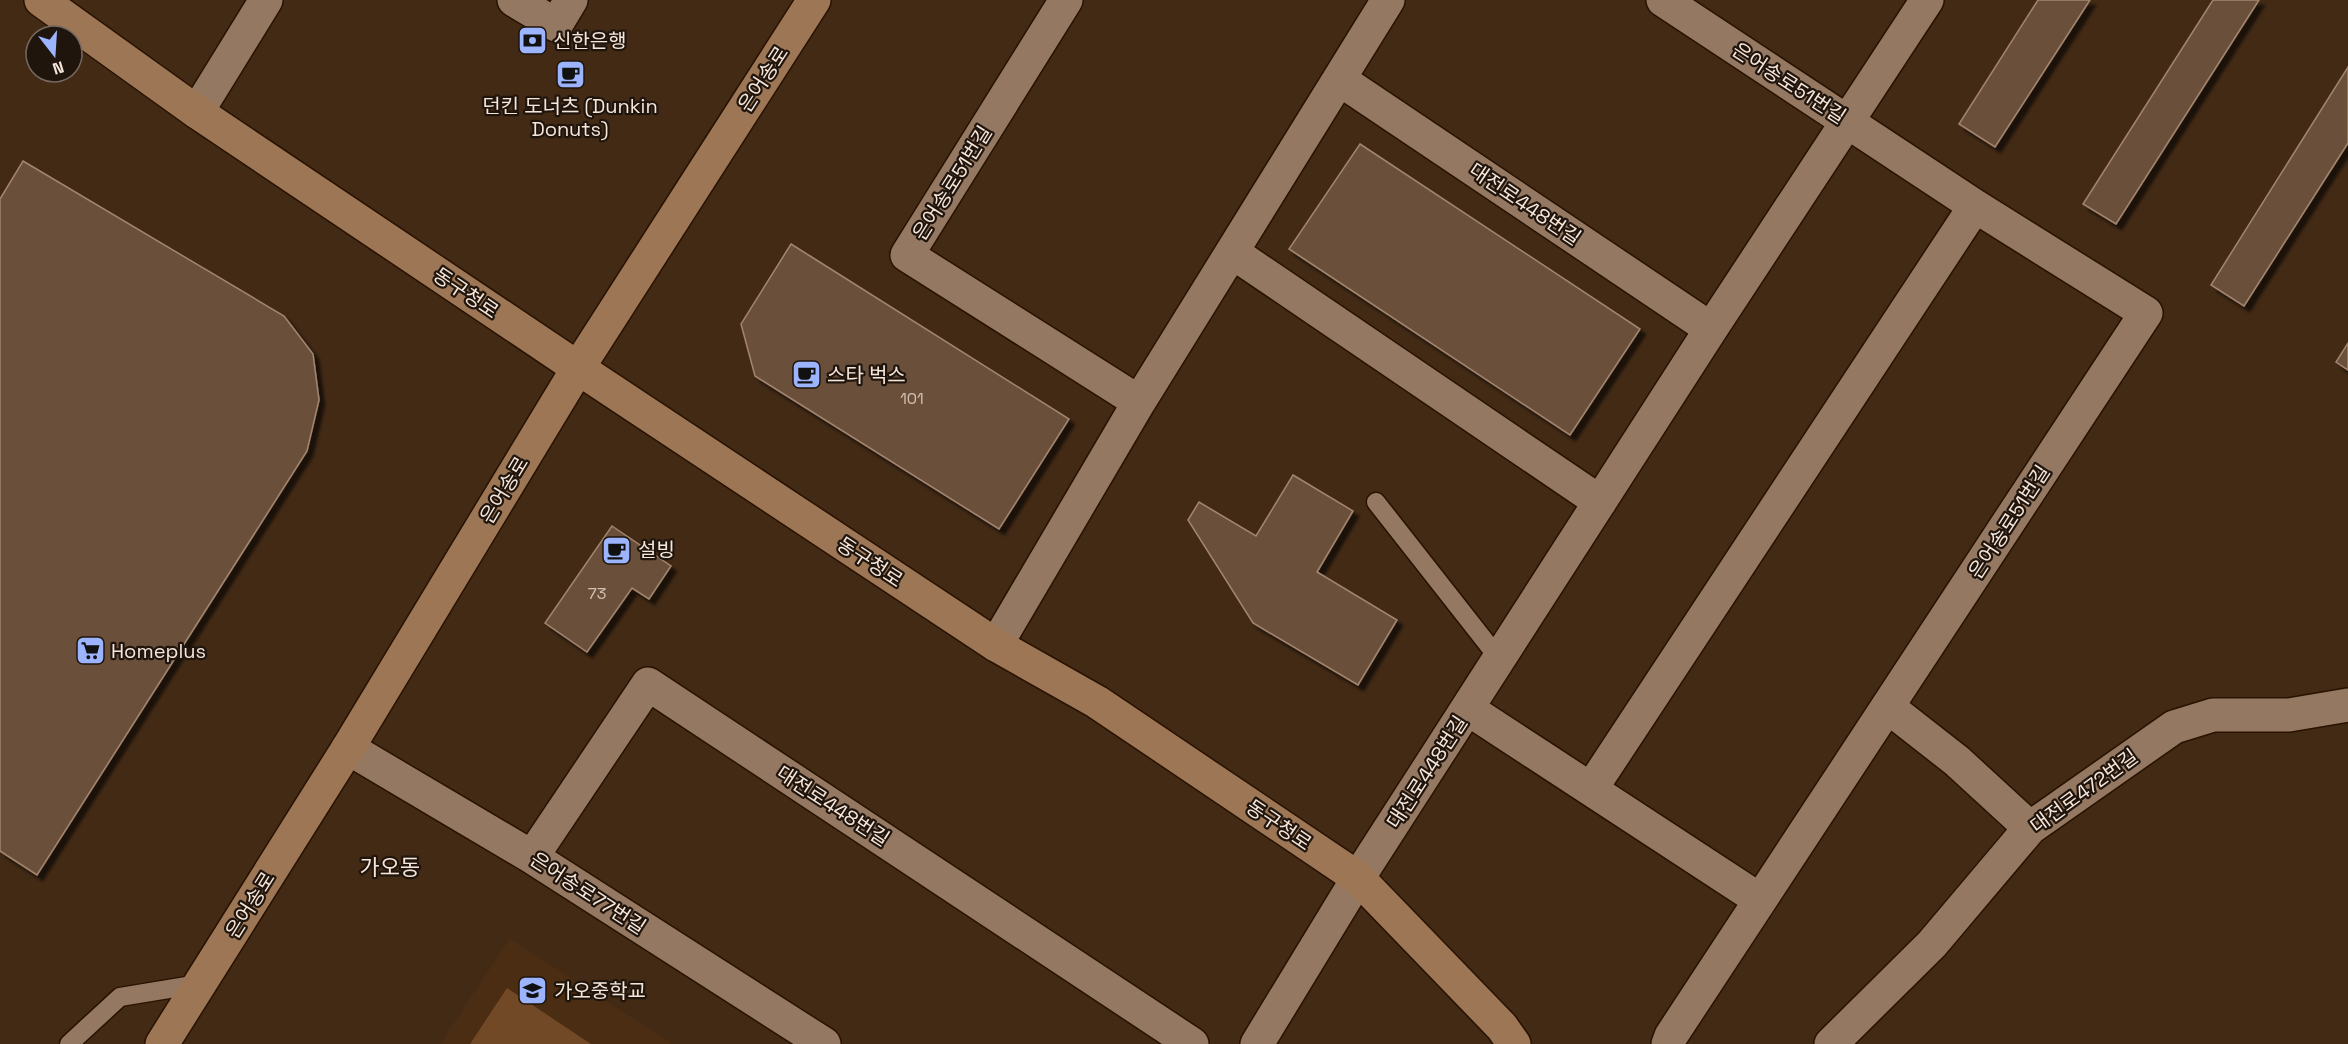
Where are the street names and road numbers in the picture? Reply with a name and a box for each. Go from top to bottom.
street label: 은어송로51번길 [1727,37,1851,129]
street label: 은어송로 [732,41,794,117]
street label: 은어송로51번길 [906,121,998,245]
street label: 대전로448번길 [1464,157,1586,251]
street label: 동구청로 [428,262,504,324]
street label: 은어송로 [474,452,534,528]
street label: 은어송로51번길 [1963,460,2055,584]
street label: 동구청로 [832,531,908,593]
street label: 대전로448번길 [1381,711,1473,833]
street label: 대전로472번길 [2025,743,2143,839]
street label: 대전로448번길 [772,760,894,852]
street label: 동구청로 [1241,794,1317,856]
street label: 은어송로77번길 [525,846,651,940]
street label: 은어송로 [219,867,281,943]

